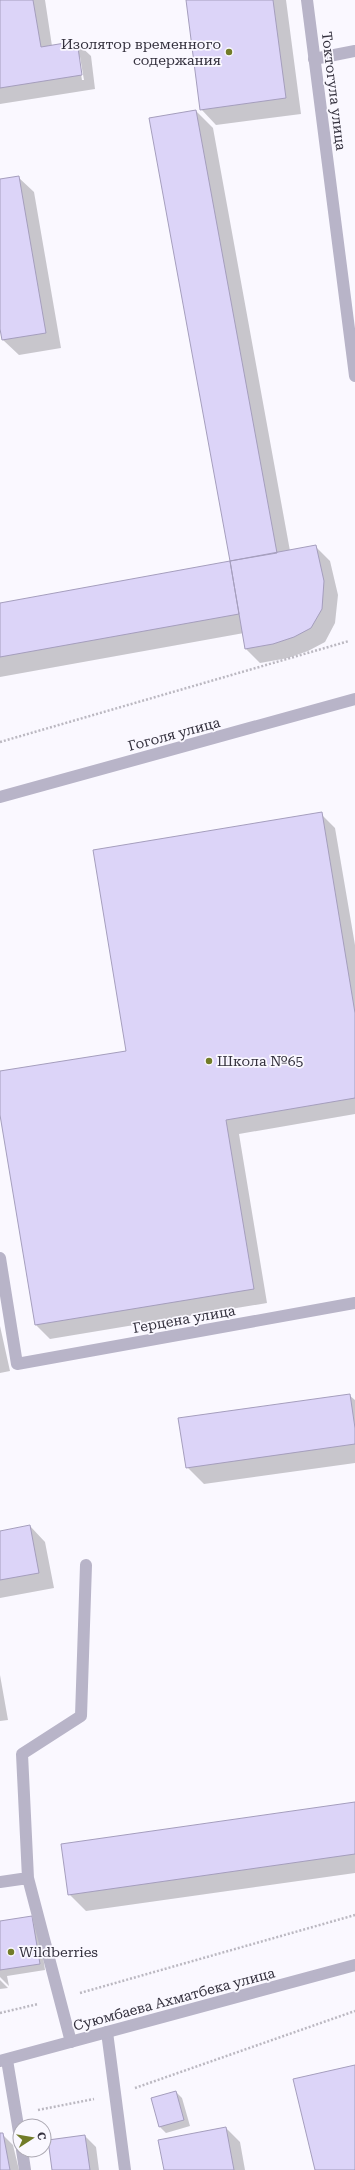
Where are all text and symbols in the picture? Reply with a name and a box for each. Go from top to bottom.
street label: Токтогула улица [319,31,349,152]
place label: Изолятор временного содержания [61,36,221,68]
marker: Изолятор временного содержания [224,47,234,57]
street label: Гоголя улица [126,714,222,754]
place label: Школа №65 [217,1053,304,1069]
marker: Школа №65 [204,1056,214,1066]
street label: Герцена улица [131,1302,237,1336]
place label: Wildberries [19,1944,98,1960]
marker: Wildberries [6,1947,16,1957]
street label: Суюмбаева Ахматбека улица [71,1964,277,2034]
north arrow [12,2118,52,2158]
text: С [34,2131,49,2141]

